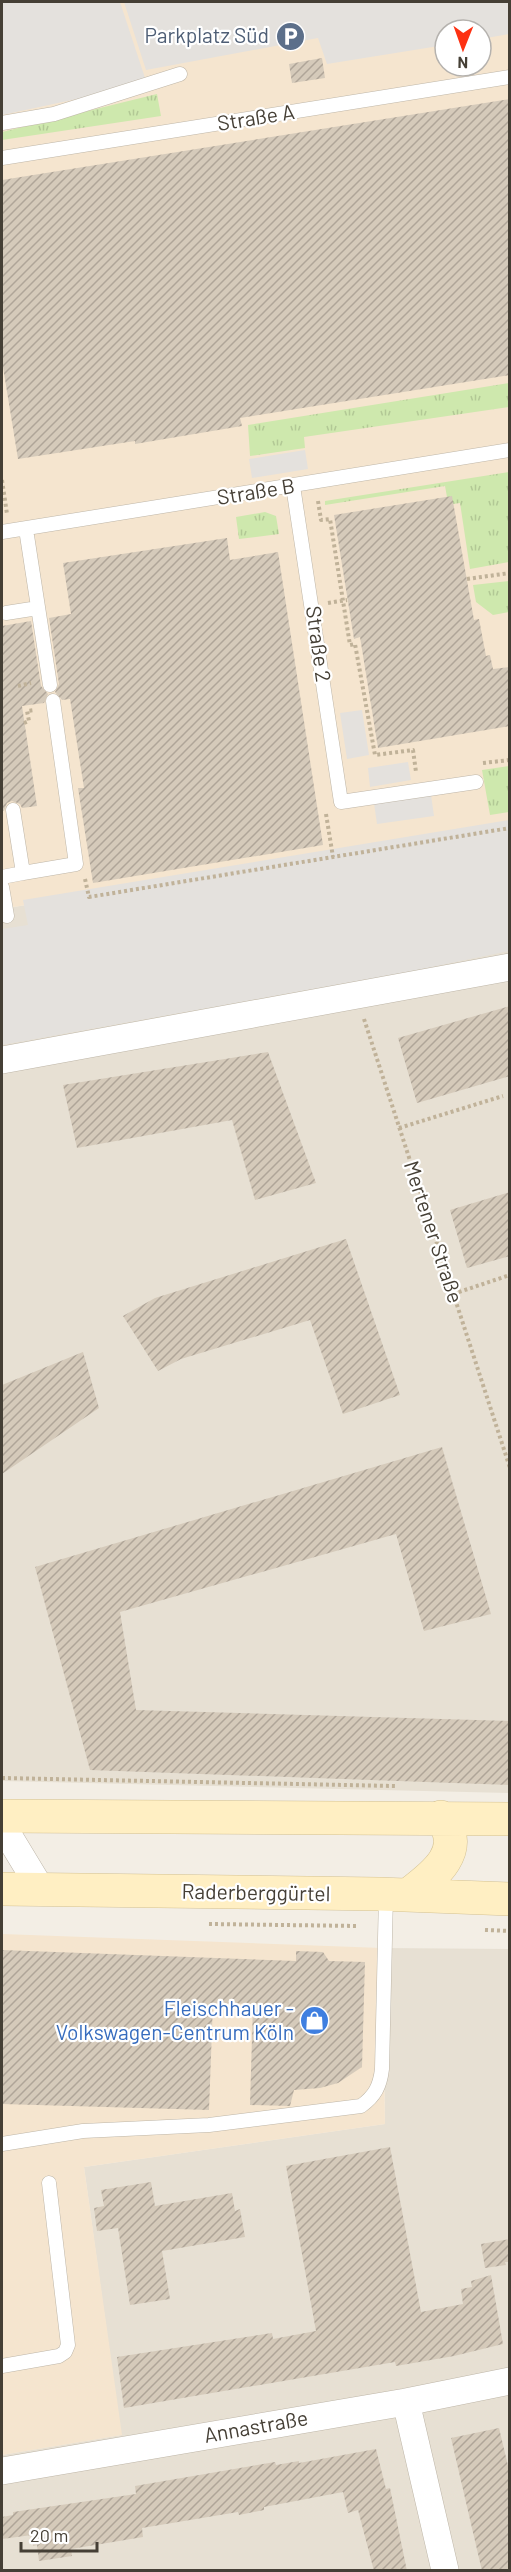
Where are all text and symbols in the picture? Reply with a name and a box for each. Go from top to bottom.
north arrow [433,18,493,78]
parking icon: Parkplatz Süd [274,20,306,52]
place label: Parkplatz Süd [144,22,269,47]
text: N [457,54,468,73]
street label: Straße A [215,98,297,135]
street label: Straße B [215,472,296,509]
street label: Straße 2 [302,604,337,683]
street label: Mertener Straße [400,1157,469,1306]
street label: Raderberggürtel [181,1878,331,1905]
place label: Fleischhauer - Volkswagen-Centrum Köln [56,1995,294,2044]
shop icon: Fleischhauer - Volkswagen-Centrum Köln [299,2005,331,2037]
street label: Annastraße [202,2404,310,2447]
scale bar [21,2515,98,2553]
text: 20 m [30,2524,68,2546]

